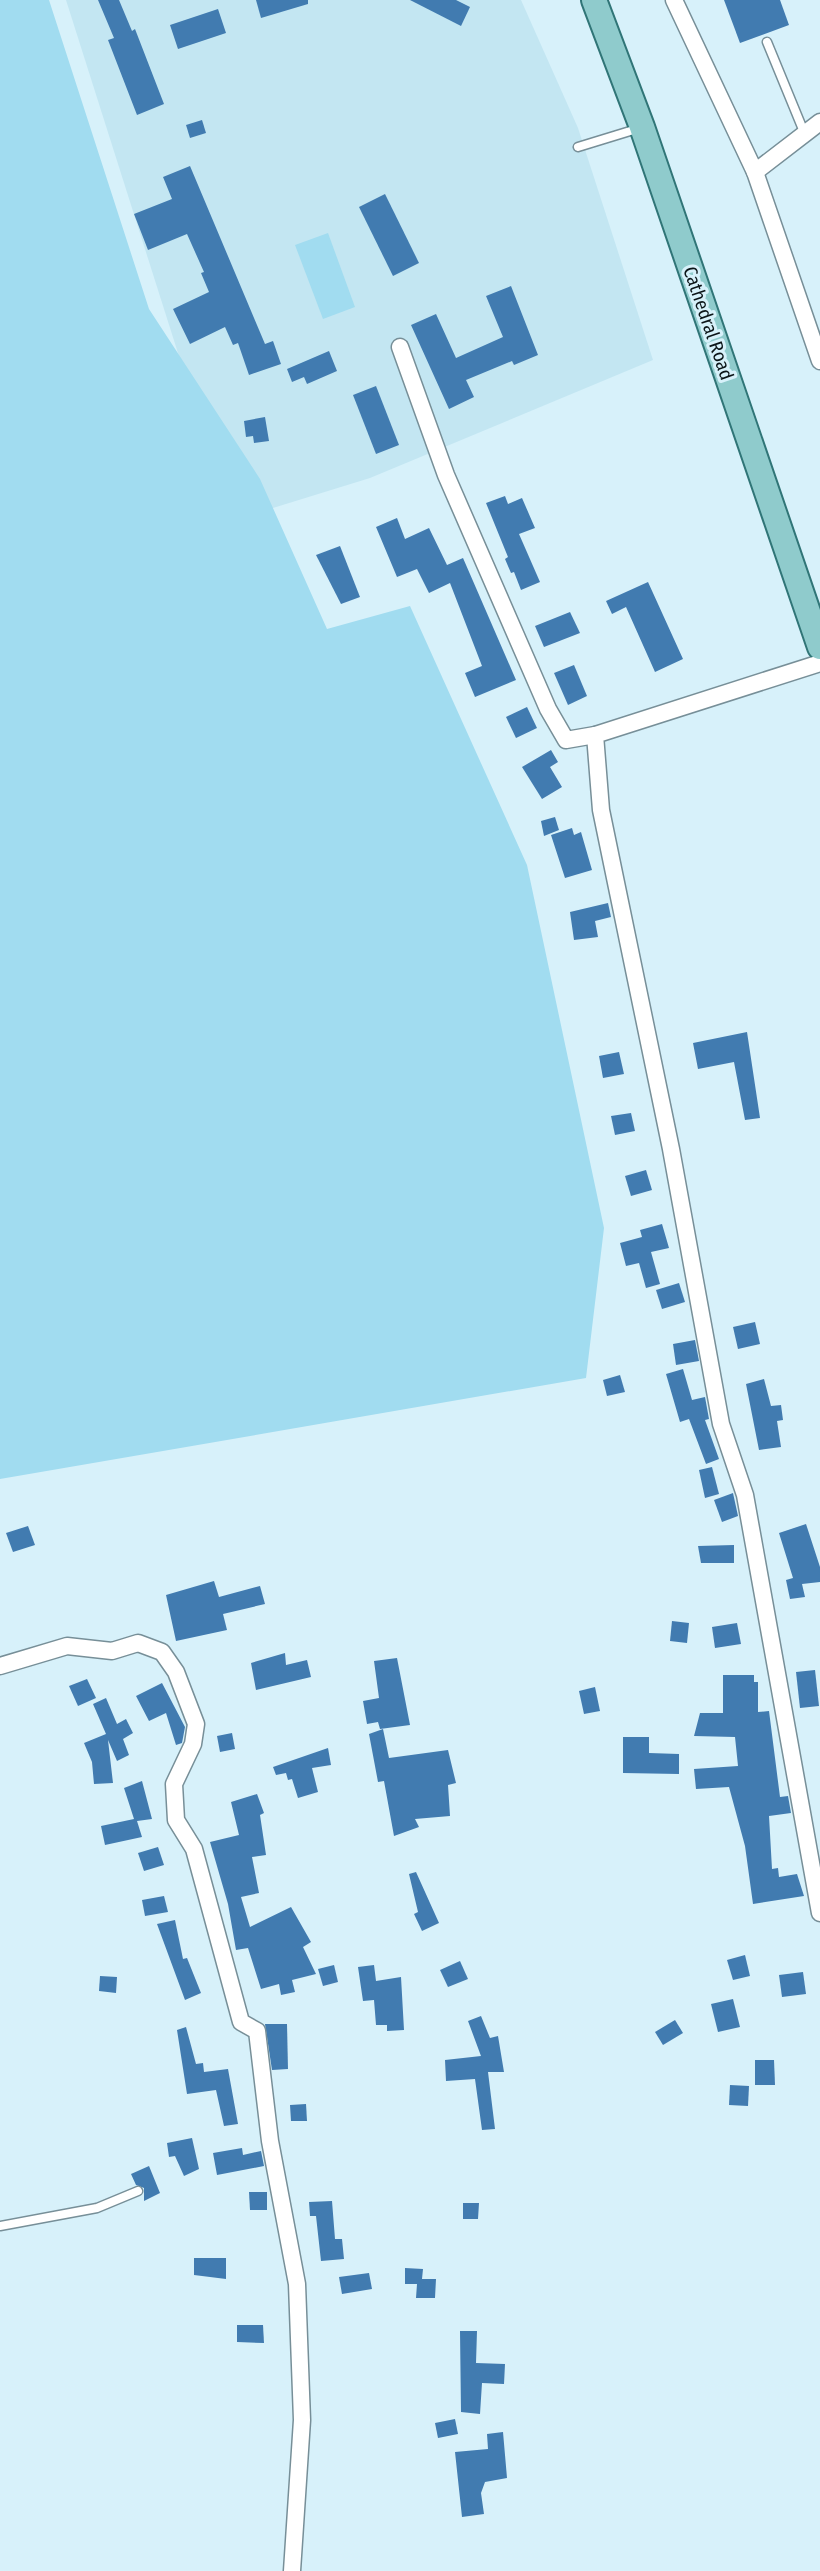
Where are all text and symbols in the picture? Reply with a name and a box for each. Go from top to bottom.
street label: Cathedral Road [678,263,739,383]

